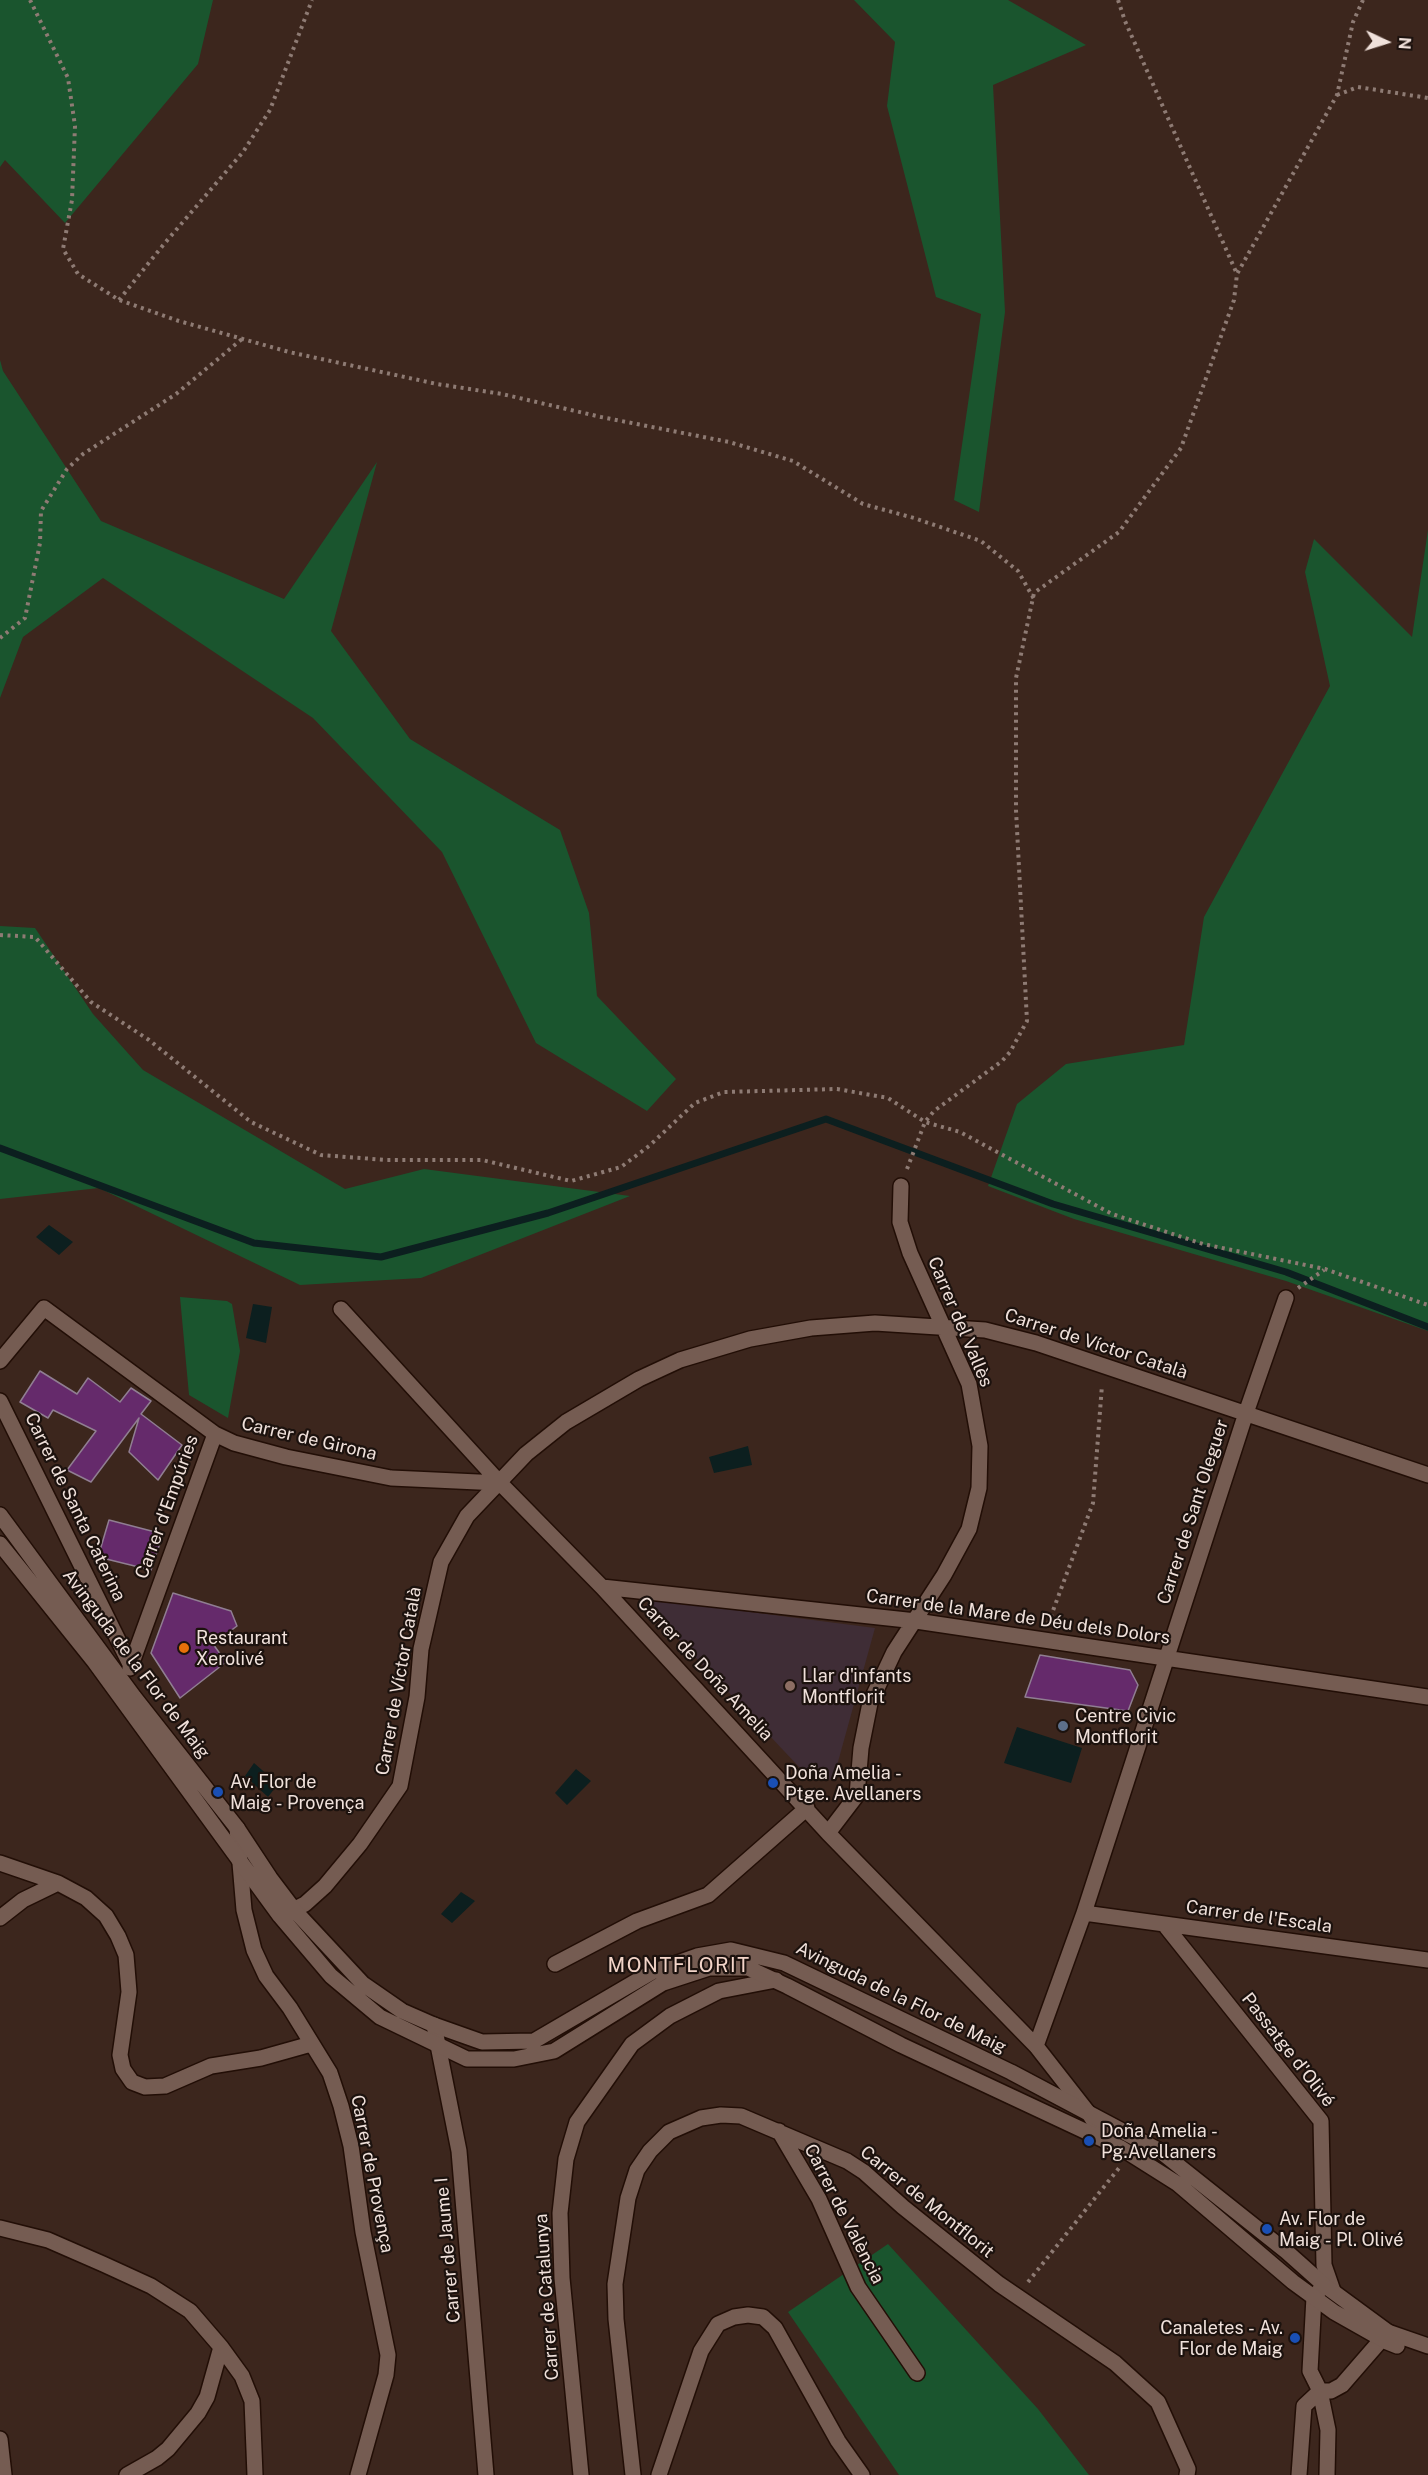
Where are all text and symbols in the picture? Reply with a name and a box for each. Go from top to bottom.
north arrow [1356,12,1416,72]
text: N [1395,36,1414,50]
street label: Carrer del Vallès [923,1254,997,1390]
street label: Carrer de Víctor Català [1002,1304,1190,1384]
street label: Carrer de Santa Caterina [20,1409,130,1605]
street label: Carrer de Girona [239,1413,379,1465]
street label: Carrer de Sant Oleguer [1153,1417,1233,1607]
street label: Carrer d'Empúries [131,1432,203,1582]
street label: Avinguda de la Flor de Maig [58,1565,214,1763]
street label: Carrer de Víctor Català [372,1585,426,1777]
street label: Carrer de la Mare de Déu dels Dolors [865,1585,1171,1649]
street label: Carrer de Doña Amelia [633,1593,777,1745]
place label: Restaurant Xerolivé [196,1627,288,1670]
marker: Restaurant Xerolivé [177,1641,191,1655]
place label: Llar d'infants Montflorit [802,1665,911,1708]
marker: Llar d'infants Montflorit [783,1679,797,1693]
place label: Centre Civic Montflorit [1075,1705,1176,1748]
marker: Centre Civic Montflorit [1056,1719,1070,1733]
place label: Doña Amelia - Ptge. Avellaners [785,1762,921,1804]
place label: Av. Flor de Maig - Provença [230,1771,364,1814]
marker: Doña Amelia - Ptge. Avellaners [766,1776,780,1790]
marker: Av. Flor de Maig - Provença [211,1785,225,1799]
street label: Carrer de l'Escala [1185,1896,1333,1938]
street label: Avinguda de la Flor de Maig [792,1938,1010,2058]
district label: MONTFLORIT [607,1954,751,1978]
street label: Passatge d'Olivé [1237,1989,1339,2111]
street label: Carrer de Provença [346,2093,398,2255]
place label: Doña Amelia - Pg.Avellaners [1101,2120,1218,2162]
marker: Doña Amelia - Pg.Avellaners [1082,2134,1096,2148]
street label: Carrer de València [799,2140,889,2288]
street label: Carrer de Montflorit [856,2141,998,2263]
street label: Carrer de Jaume I [431,2176,465,2324]
place label: Av. Flor de Maig - Pl. Olivé [1279,2208,1403,2250]
street label: Carrer de Catalunya [530,2213,564,2381]
marker: Av. Flor de Maig - Pl. Olivé [1260,2222,1274,2236]
place label: Canaletes - Av. Flor de Maig [1160,2317,1283,2360]
marker: Canaletes - Av. Flor de Maig [1288,2331,1302,2345]

